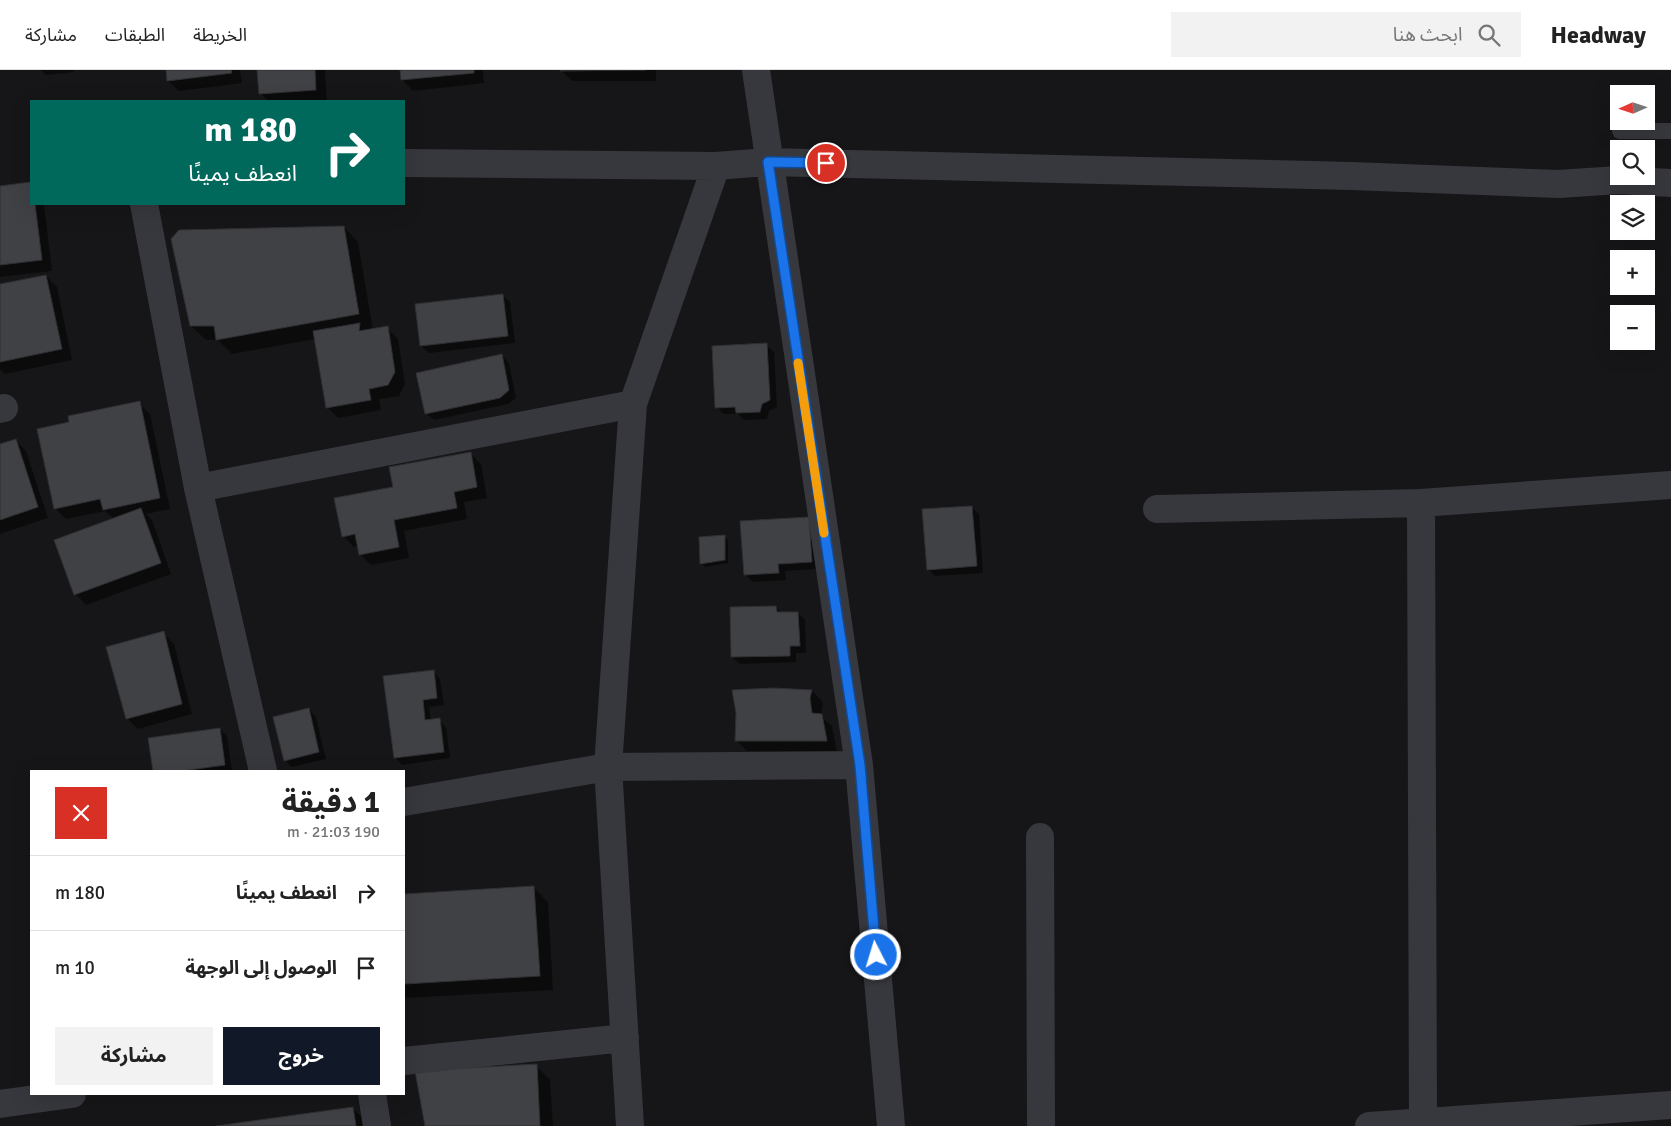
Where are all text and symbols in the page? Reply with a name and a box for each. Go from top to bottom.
search box [1171,12,1521,57]
text: Headway [1551,20,1646,50]
icon: search [1475,21,1503,49]
text: ابحث هنا [1393,23,1463,47]
text: مشاركة [25,24,77,46]
text: الطبقات [105,24,165,46]
text: الخريطة [193,24,247,46]
north arrow [1610,85,1655,130]
map controls [1610,85,1655,350]
text: 180 m [204,108,297,151]
icon: right [315,120,380,185]
button: search [1610,140,1655,185]
pin [805,142,847,184]
icon: arrive [812,149,840,177]
text: انعطف يمينًا [188,160,297,187]
button: layers [1610,195,1655,240]
button: + [1610,250,1655,295]
button: − [1610,305,1655,350]
text: 1 دقيقة [282,784,380,821]
button: close [55,787,107,839]
text: 190 m · 21:03 [287,822,380,842]
icon: right [352,879,380,907]
text: 180 m [55,881,105,905]
text: انعطف يمينًا [236,881,337,905]
position arrow [849,928,901,980]
icon: arrive [352,954,380,982]
text: 10 m [55,956,95,980]
text: الوصول إلى الوجهة [185,956,337,980]
button: مشاركة [55,1027,213,1085]
button: خروج [223,1027,380,1085]

